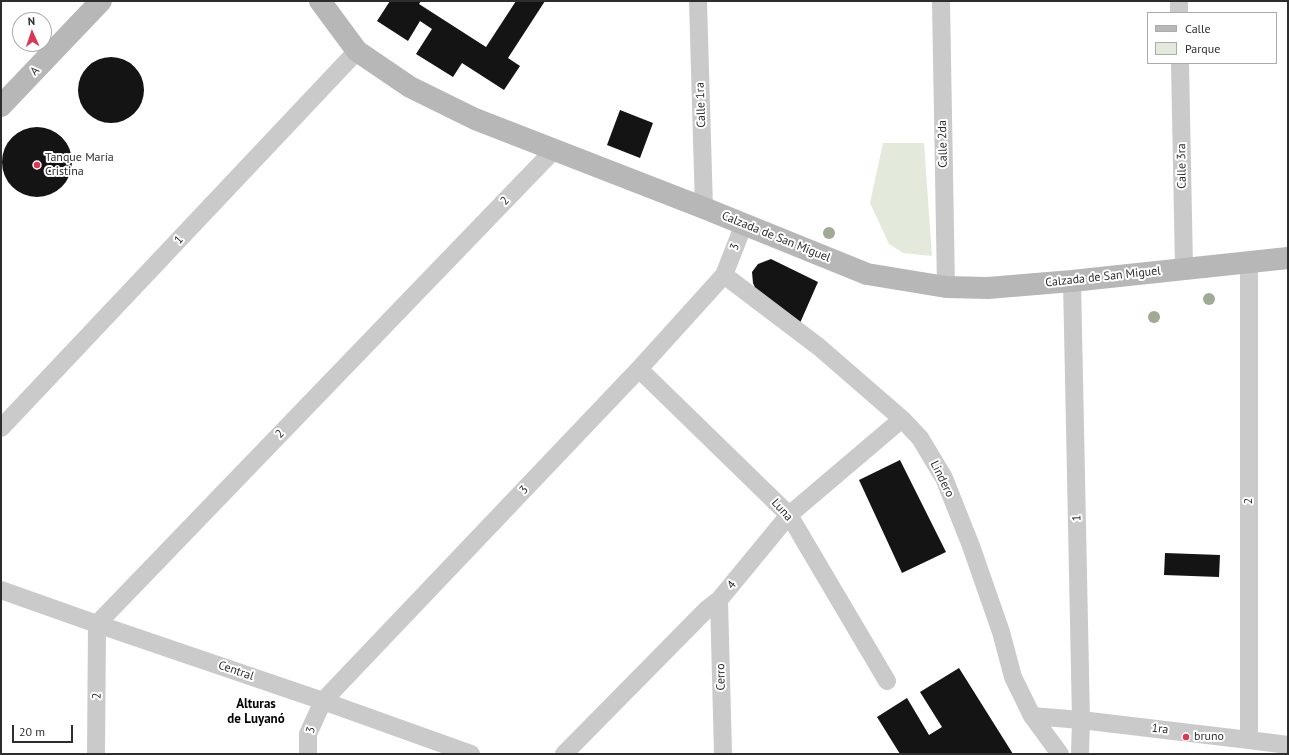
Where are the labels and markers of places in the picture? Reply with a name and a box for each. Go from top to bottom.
place label: Tanque María Cristina [45,151,114,179]
marker: Tanque María Cristina [32,160,42,170]
place label: bruno [1194,730,1224,744]
marker: bruno [1181,732,1191,742]

